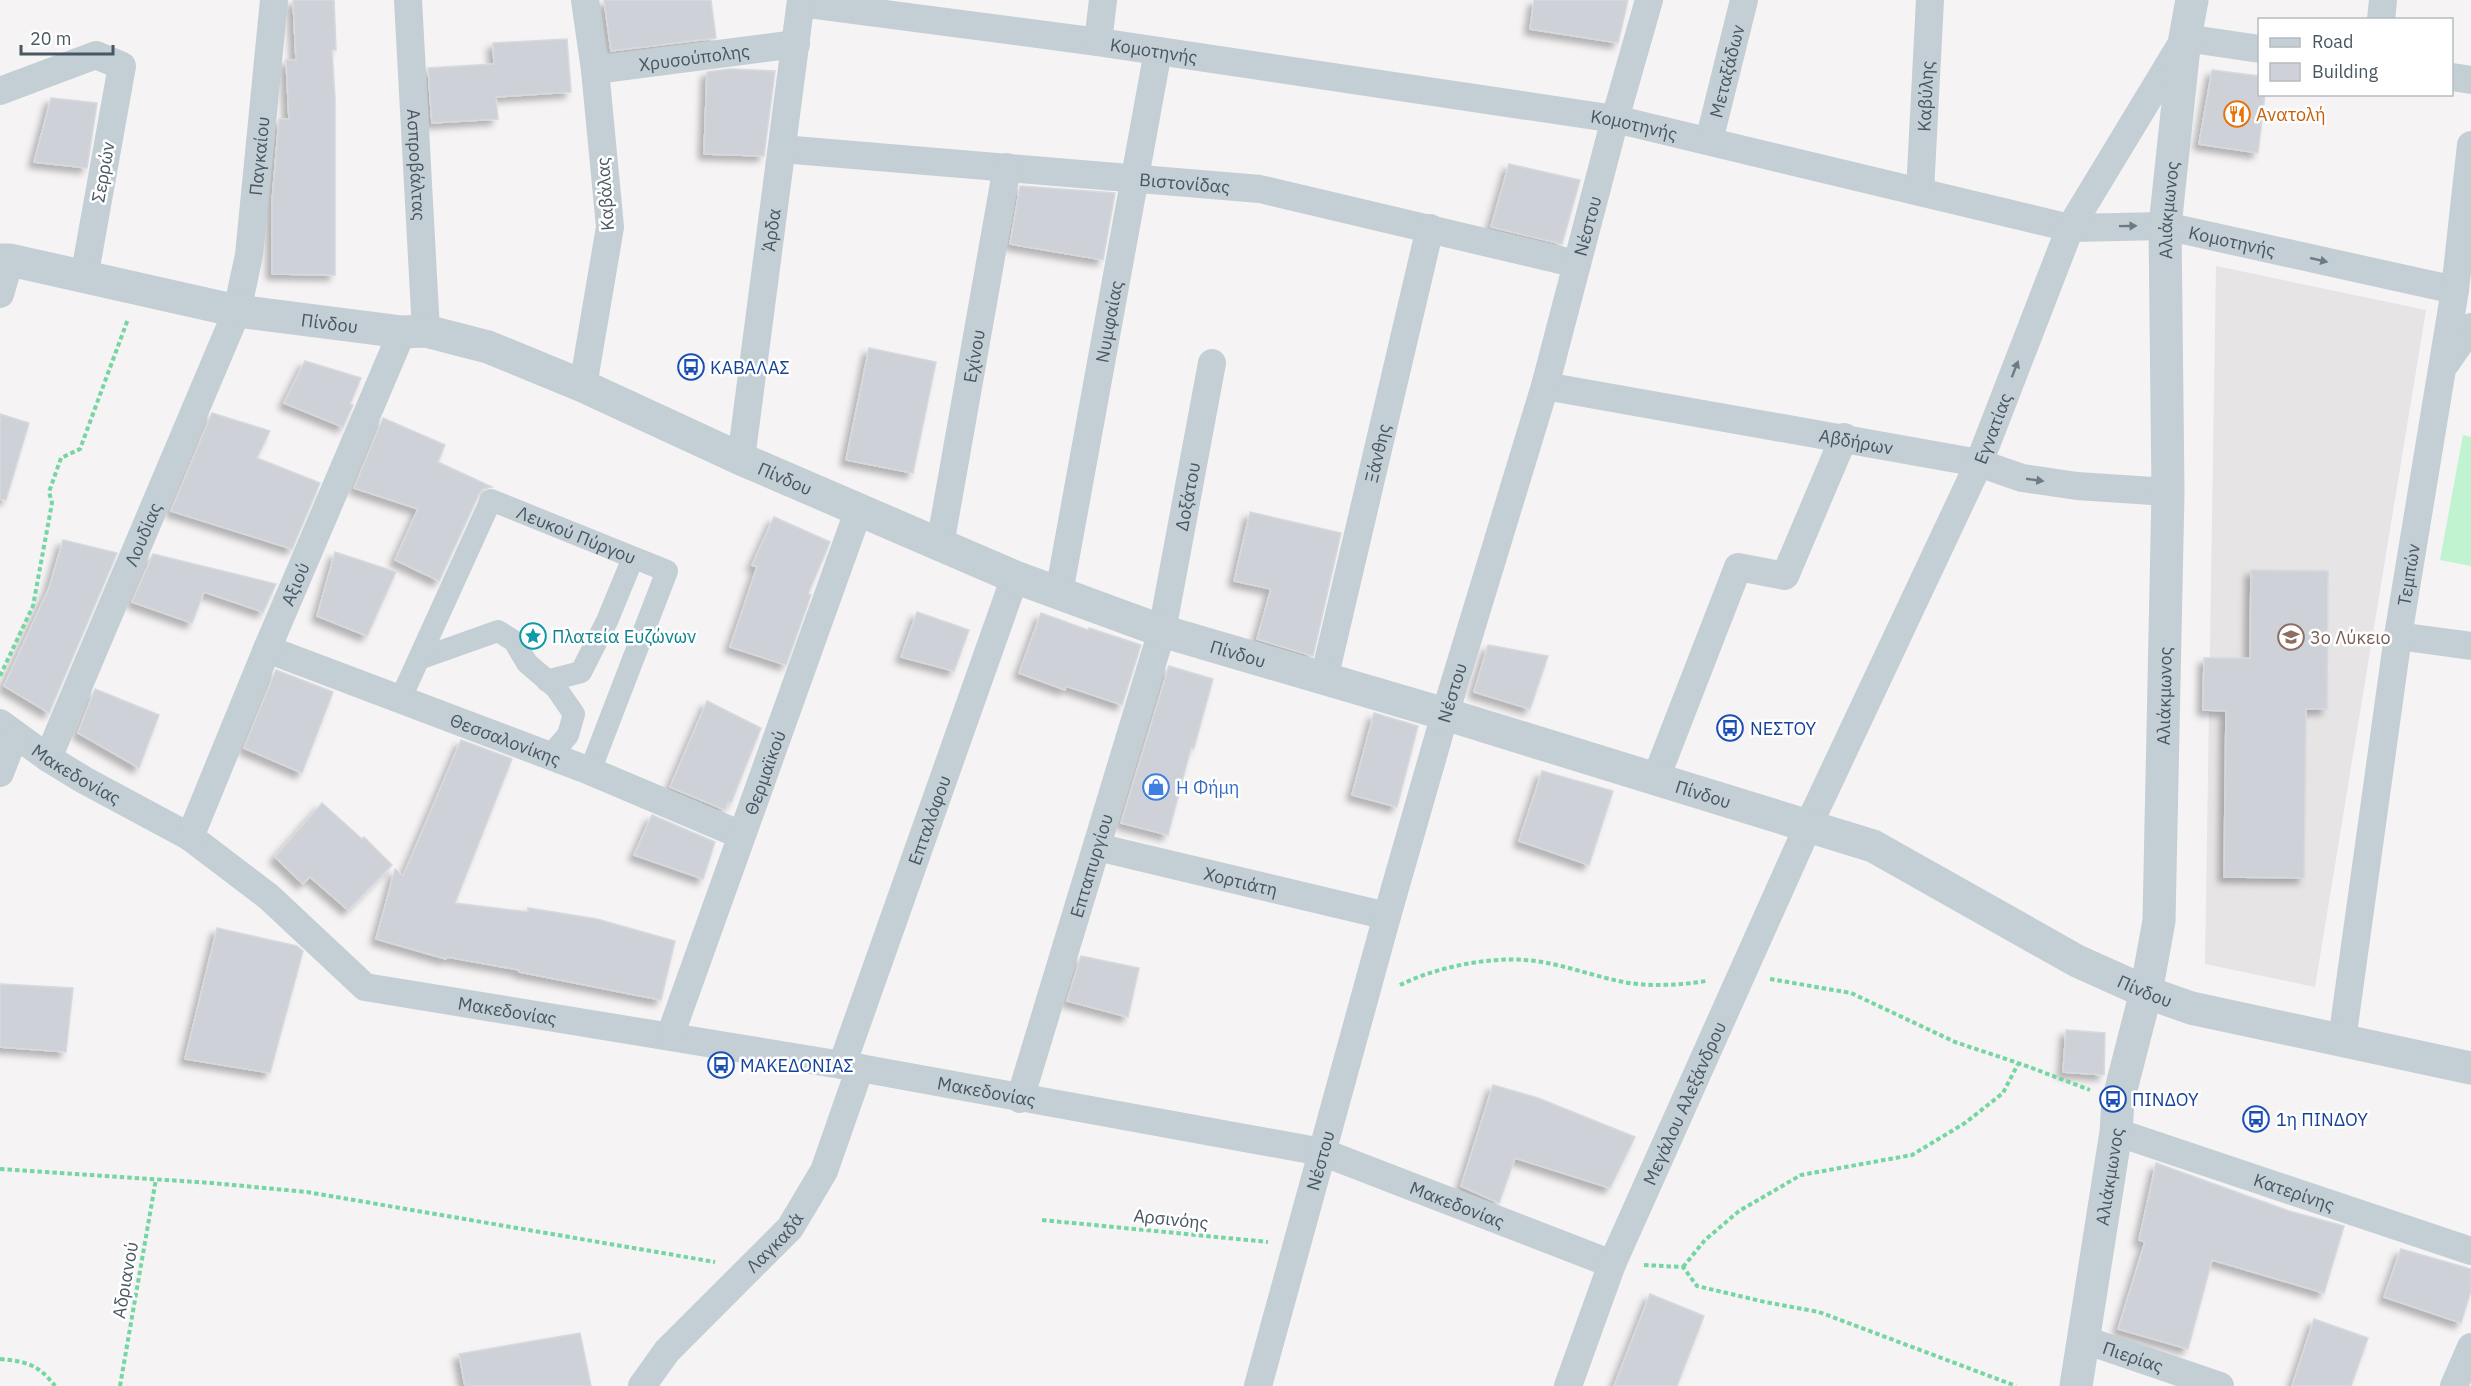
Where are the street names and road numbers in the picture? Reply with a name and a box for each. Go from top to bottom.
street label: Μεταξάδων [1704,22,1749,120]
street label: Κομοτηνής [1108,32,1199,68]
street label: Χρυσούπολης [637,39,751,76]
street label: Καβύλης [1912,60,1938,132]
street label: Κομοτηνής [1589,104,1680,145]
street label: Ασπροβάλτας [402,108,432,222]
street label: Παγκαίου [243,115,274,197]
street label: Σερρών [86,140,120,204]
street label: Καβάλας [591,156,619,232]
street label: Αλιάκμωνος [2153,160,2183,259]
street label: Βιστονίδας [1138,167,1231,198]
street label: Νέστου [1568,193,1606,258]
street label: Άρδα [757,207,785,253]
street label: Κομοτηνής [2187,220,2278,262]
street label: Νυμφαίας [1090,278,1127,364]
street label: Πίνδου [300,308,359,338]
street label: Εχίνου [957,327,990,384]
street label: Εγνατίας [1968,389,2017,467]
street label: Ξάνθης [1359,421,1395,485]
street label: Αβδήρων [1817,423,1895,459]
street label: Πίνδου [754,456,816,500]
street label: Δοξάτου [1169,460,1205,533]
street label: Λουδίας [119,499,166,570]
street label: Λευκού Πύργου [514,500,640,569]
street label: Τεμπών [2392,542,2425,607]
street label: Αξιού [275,559,314,609]
street label: Πίνδου [1207,634,1269,672]
street label: Αλιάκμωνος [2151,646,2176,746]
street label: Νέστου [1432,660,1472,725]
street label: Θεσσαλονίκης [447,708,564,771]
street label: Θερμαϊκού [739,727,790,818]
street label: Μακεδονίας [27,739,125,809]
street label: Επταλόφου [902,772,955,868]
street label: Πίνδου [1673,774,1734,813]
street label: Επταπυργίου [1064,811,1117,920]
street label: Χορτιάτη [1202,861,1280,901]
street label: Πίνδου [2114,969,2175,1012]
street label: Μακεδονίας [456,991,559,1030]
street label: Μεγάλου Αλεξάνδρου [1637,1018,1731,1189]
street label: Μακεδονίας [936,1071,1038,1111]
street label: Αλιάκμωνος [2090,1126,2128,1227]
street label: Νέστου [1301,1128,1339,1193]
street label: Κατερίνης [2251,1168,2338,1216]
street label: Μακεδονίας [1407,1176,1508,1233]
street label: Αρσινόης [1132,1204,1210,1234]
street label: Λαγκαδά [741,1208,808,1277]
street label: Αδριανού [107,1240,143,1320]
street label: Πιερίας [2100,1335,2167,1377]

